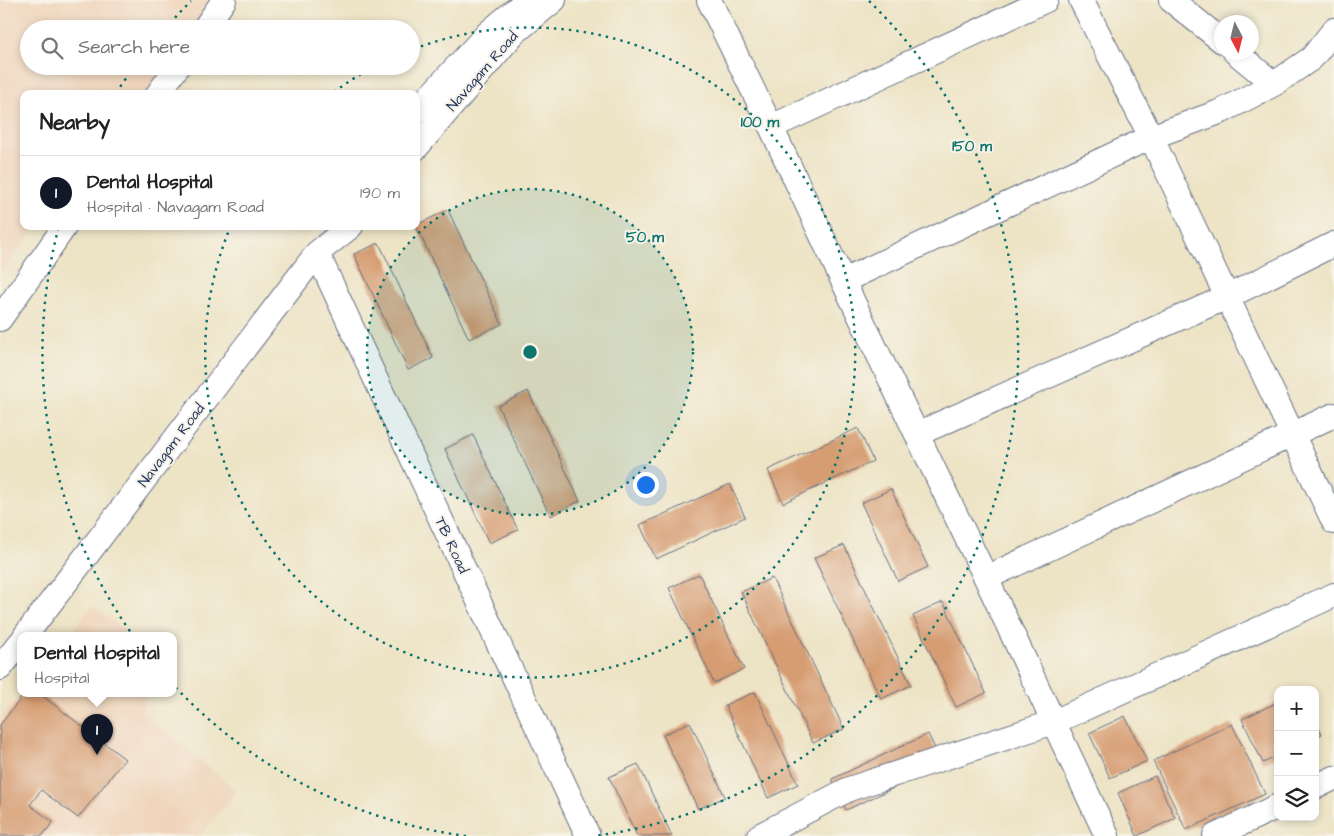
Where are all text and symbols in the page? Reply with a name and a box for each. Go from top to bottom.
north arrow [1214,15,1259,60]
search box [20,20,420,75]
street label: Navagam Road [442,26,524,117]
icon: search [38,34,66,62]
text: Search here [78,34,190,61]
text: Nearby [40,108,110,137]
text: 100 m [741,112,780,133]
text: 150 m [952,136,992,157]
text: Dental Hospital [87,169,213,196]
text: 1 [55,182,57,204]
text: 190 m [360,182,400,204]
text: Hospital · Navagam Road [87,196,264,218]
text: 50 m [626,227,664,248]
centre of rings [521,343,539,361]
street label: Navagam Road [133,399,211,492]
your location [633,472,659,498]
street label: TB Road [429,513,474,577]
popup [17,632,177,697]
text: Dental Hospital [34,640,160,667]
text: Hospital [34,667,89,689]
map controls [1274,686,1319,821]
button: + [1274,686,1319,731]
pin: 1 [81,714,113,755]
button: − [1274,731,1319,776]
button: layers [1274,776,1319,821]

